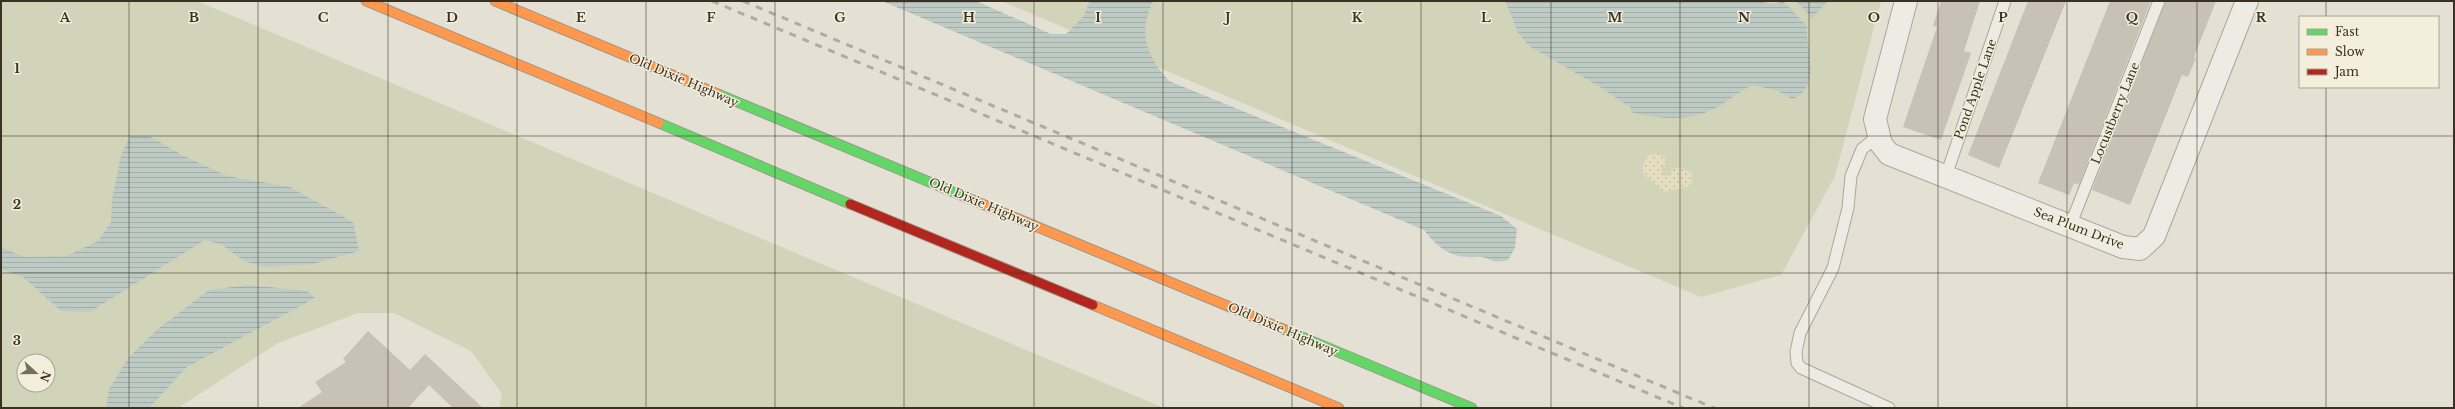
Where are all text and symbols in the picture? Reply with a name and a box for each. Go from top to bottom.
text: A [59,9,71,26]
text: B [189,9,199,26]
text: C [318,9,329,26]
text: D [446,9,458,26]
text: E [576,9,586,26]
text: F [707,9,716,26]
text: G [834,9,846,26]
text: H [963,9,975,26]
text: I [1095,9,1101,26]
text: J [1222,9,1231,26]
text: K [1352,9,1363,26]
text: L [1481,9,1491,26]
text: M [1608,9,1623,26]
text: N [1738,9,1750,26]
text: O [1868,9,1880,26]
text: P [1998,9,2008,26]
text: Q [2126,9,2139,26]
text: R [2256,9,2268,26]
legend [2299,16,2439,88]
text: Fast [2335,24,2360,39]
street label: Pond Apple Lane [1951,37,1999,141]
text: Slow [2335,44,2365,59]
street label: Old Dixie Highway [627,50,741,110]
text: 1 [14,60,20,77]
street label: Locustberry Lane [2088,60,2142,166]
text: Jam [2333,64,2359,79]
street label: Old Dixie Highway [927,174,1041,234]
text: 2 [13,196,21,213]
street label: Sea Plum Drive [2032,204,2126,252]
street label: Old Dixie Highway [1226,299,1340,359]
text: 3 [13,332,21,349]
north arrow [16,353,56,393]
text: N [37,369,54,385]

